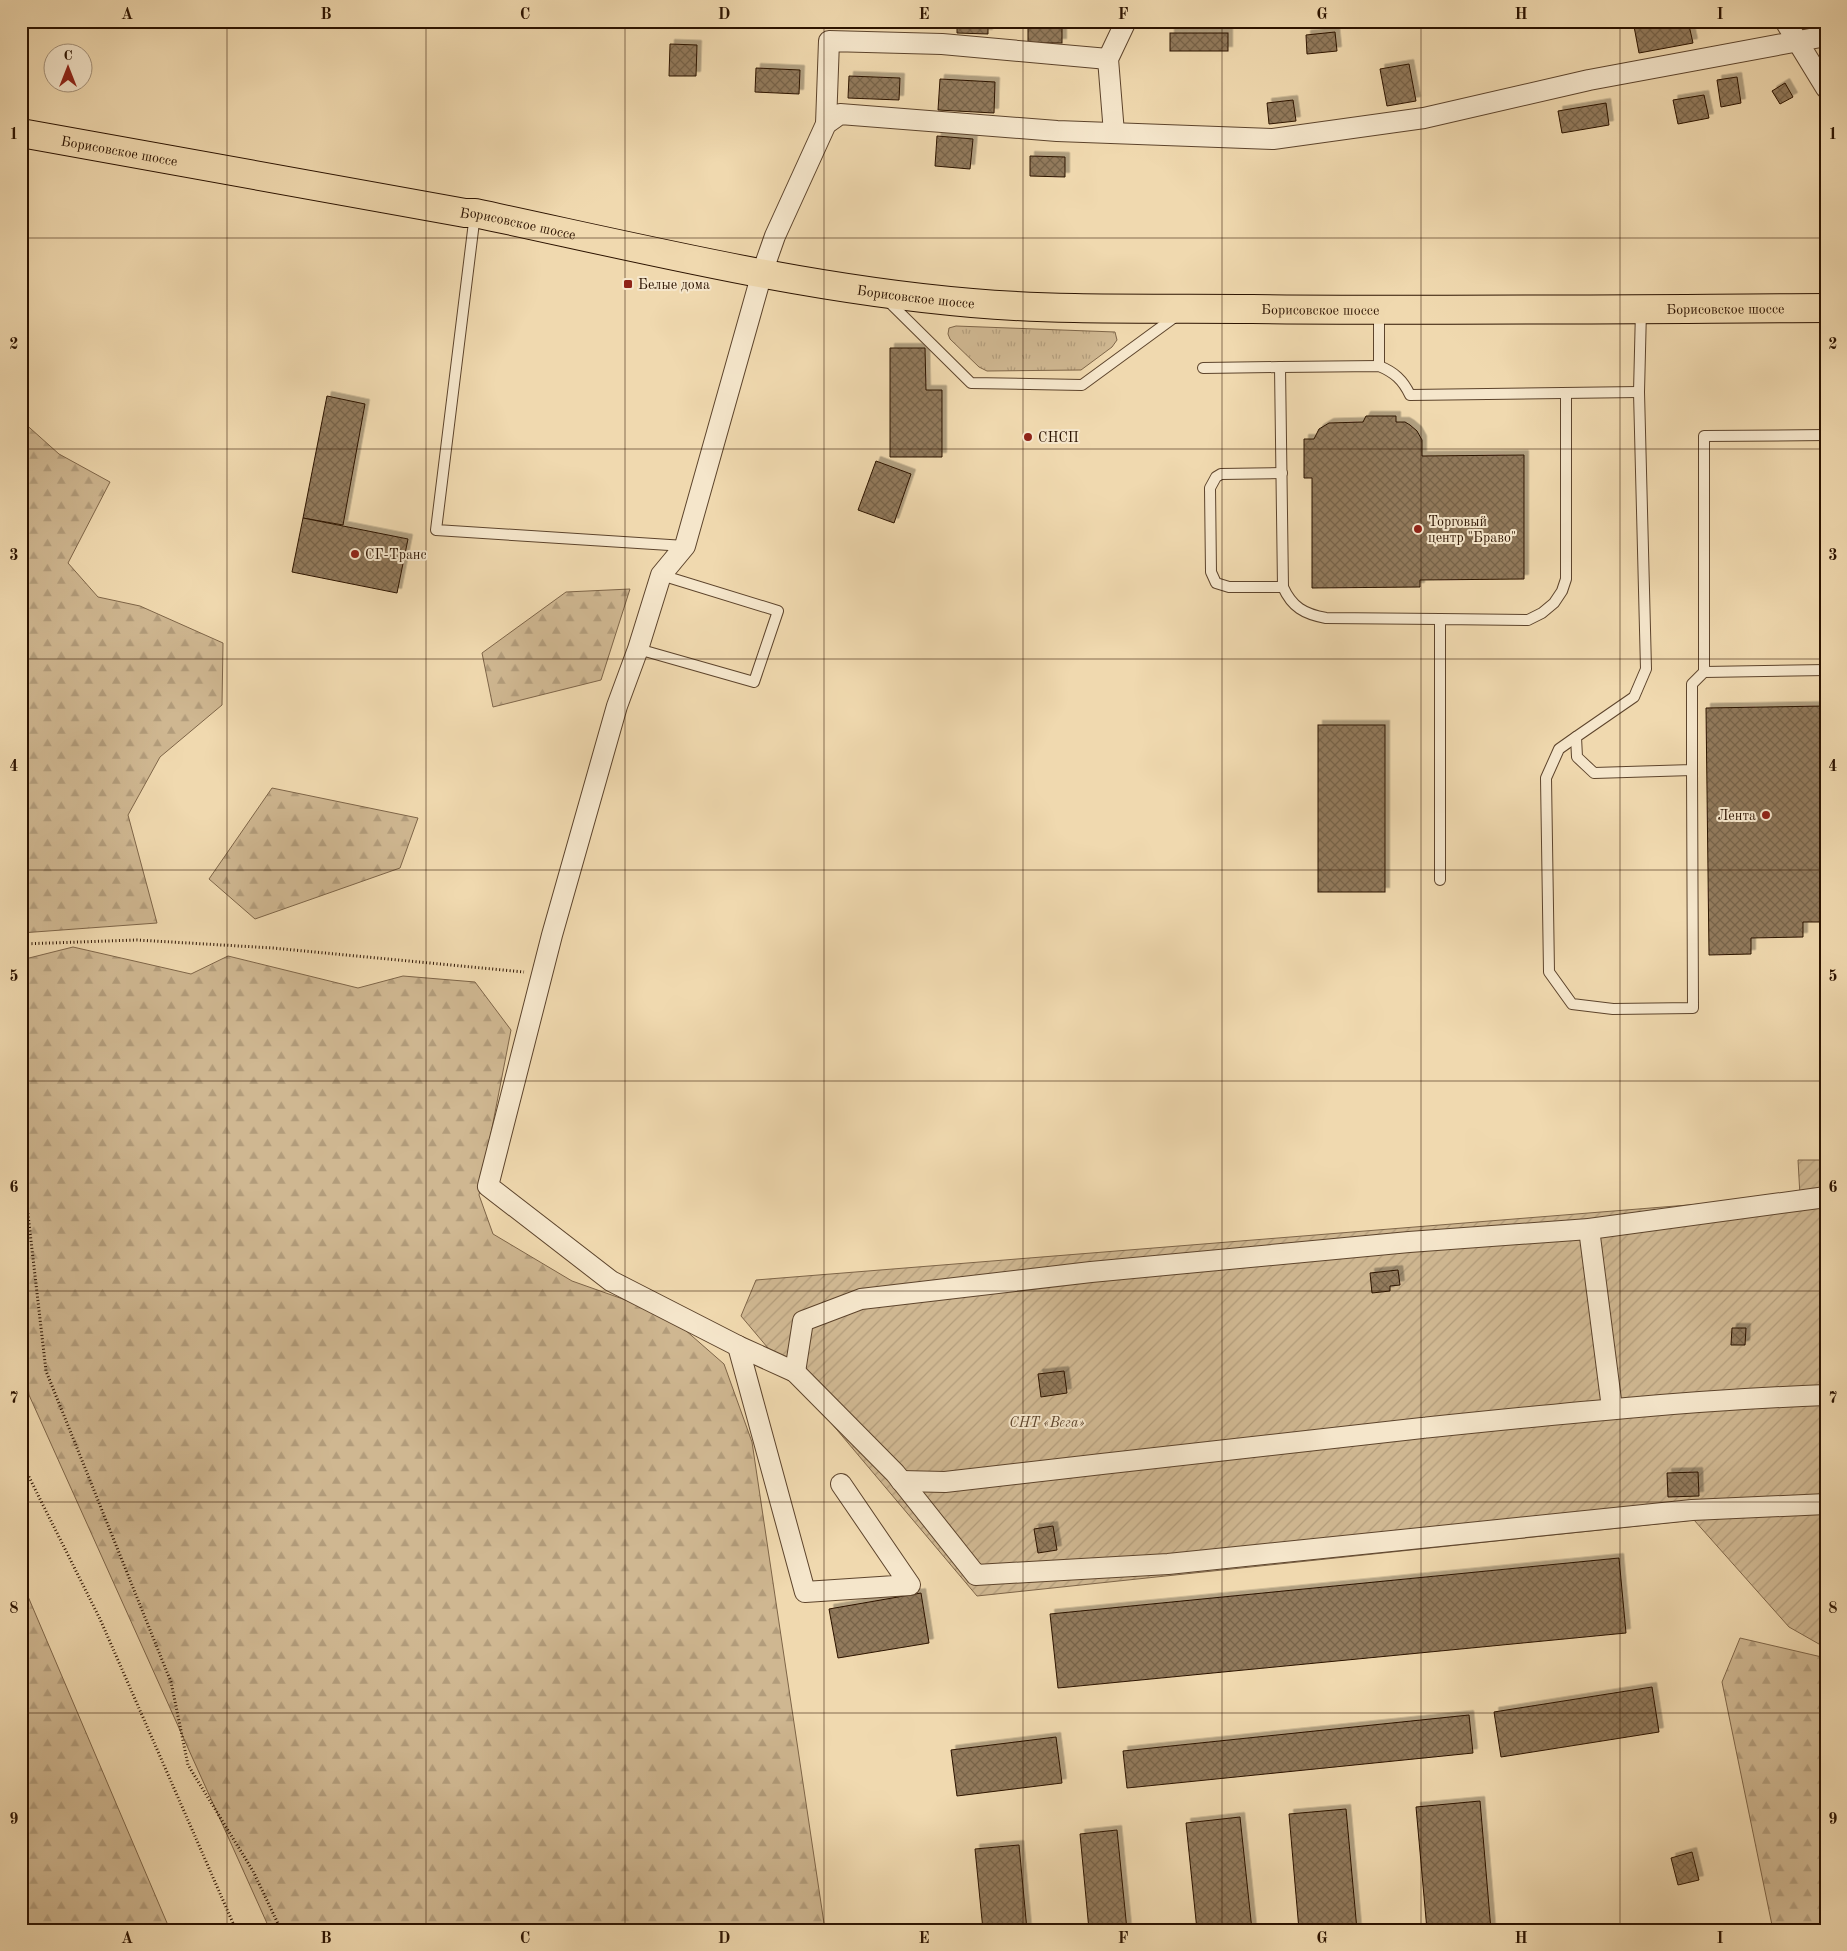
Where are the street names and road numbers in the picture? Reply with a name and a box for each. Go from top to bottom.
street label: Борисовское шоссе [60,134,179,169]
street label: Борисовское шоссе [458,206,577,243]
street label: Борисовское шоссе [856,284,975,311]
street label: Борисовское шоссе [1666,302,1784,317]
street label: Борисовское шоссе [1261,303,1379,318]

